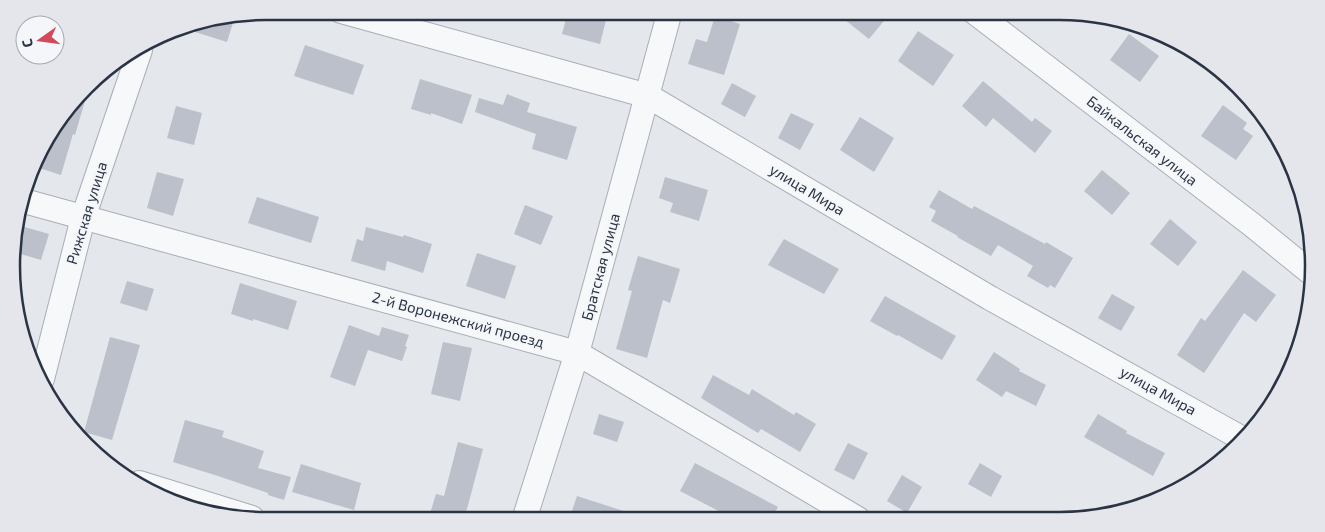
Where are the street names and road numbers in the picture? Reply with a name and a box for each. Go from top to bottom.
street label: Байкальская улица [1083,91,1202,190]
street label: Рижская улица [62,159,111,267]
street label: улица Мира [766,160,848,219]
street label: Братская улица [577,211,624,323]
street label: 2-й Воронежский проезд [370,287,547,351]
street label: улица Мира [1117,362,1200,419]

